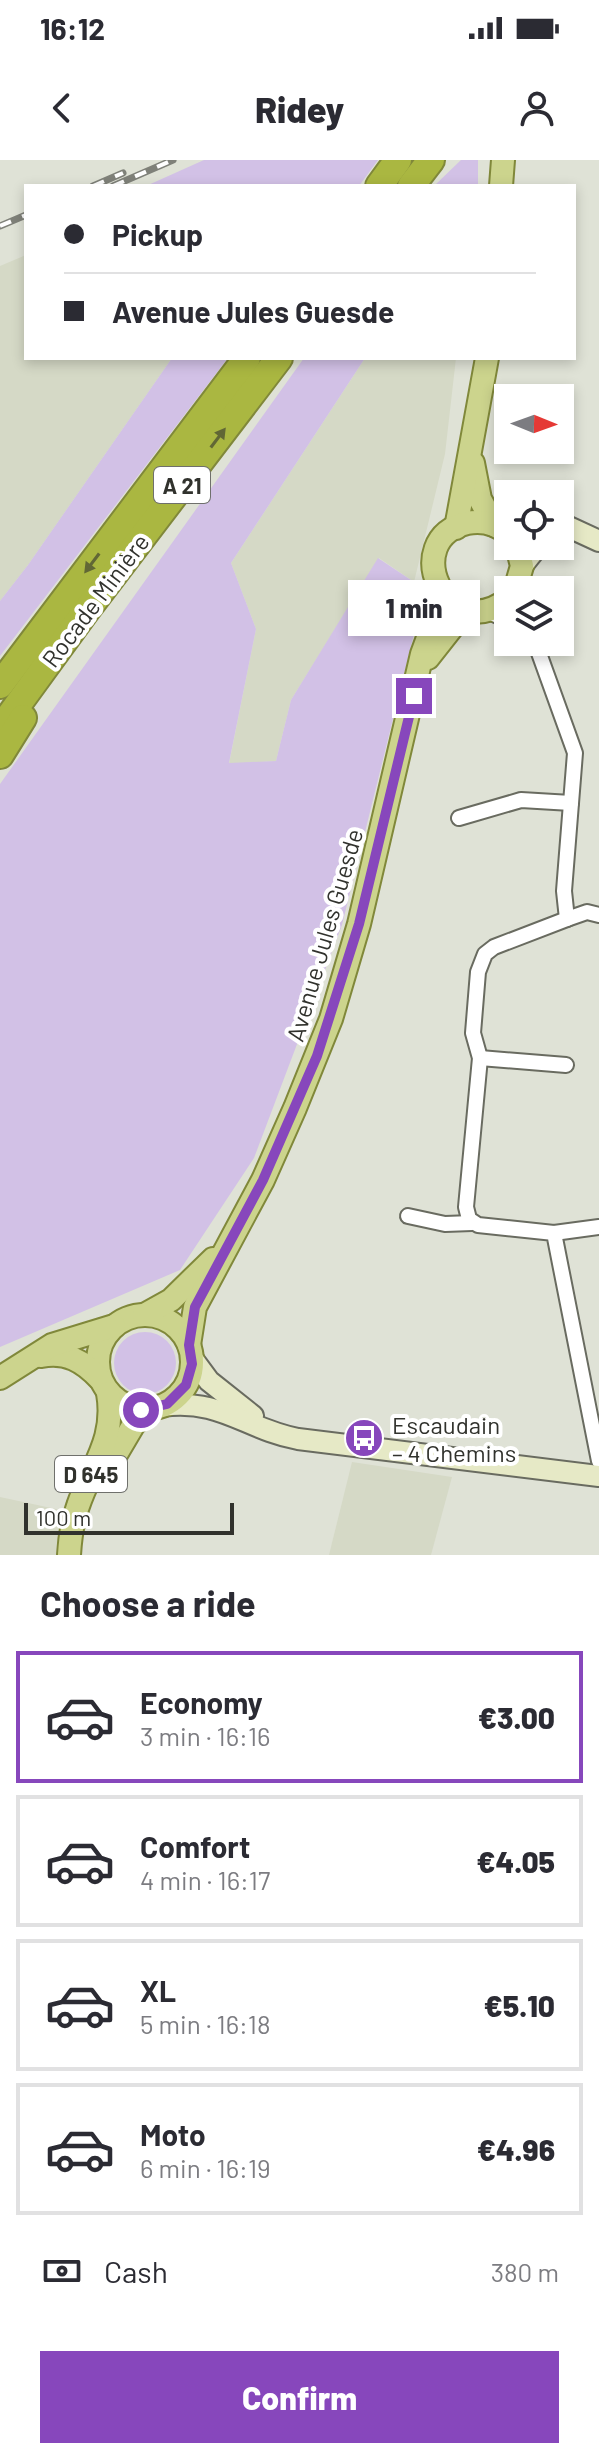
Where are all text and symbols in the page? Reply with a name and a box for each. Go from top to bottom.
text: 16:12 [40,10,105,46]
icon: back [40,86,84,130]
icon: person [515,86,559,130]
text: Ridey [255,87,344,130]
text: Pickup [112,216,203,252]
text: Avenue Jules Guesde [112,293,394,329]
north arrow [494,384,574,464]
map controls [494,384,574,656]
one-way arrow [209,428,225,448]
road number: A 21 [154,467,210,503]
button: locate [494,480,574,560]
street label: Rocade Minière [35,528,155,672]
one-way arrow [84,553,100,573]
button: layers [494,576,574,656]
callout: 1 min [348,580,480,636]
text: 1 min [385,592,443,623]
route end [396,678,432,714]
street label: Avenue Jules Guesde [280,825,368,1045]
route start [123,1392,159,1428]
place label: Escaudain – 4 Chemins [392,1410,516,1467]
bus stop icon: Escaudain – 4 Chemins [343,1417,385,1459]
road number: D 645 [55,1456,127,1492]
scale bar [24,1499,234,1535]
text: 100 m [36,1504,91,1530]
text: Choose a ride [40,1581,256,1624]
icon: car [44,1681,116,1753]
text: Economy [140,1684,263,1720]
text: €3.00 [478,1699,555,1735]
text: 3 min · 16:16 [140,1720,270,1751]
icon: car [44,1825,116,1897]
text: Comfort [140,1828,250,1864]
text: €4.05 [476,1843,555,1879]
text: 4 min · 16:17 [140,1864,270,1895]
icon: car [44,1969,116,2041]
text: XL [140,1972,176,2008]
text: €5.10 [484,1987,555,2023]
text: 5 min · 16:18 [140,2008,271,2039]
icon: car [44,2113,116,2185]
text: Moto [140,2116,206,2152]
text: €4.96 [477,2131,555,2167]
text: 6 min · 16:19 [140,2152,271,2183]
icon: cash [40,2249,84,2293]
text: Cash [104,2253,168,2289]
text: 380 m [491,2256,559,2287]
button: Confirm [40,2351,559,2443]

